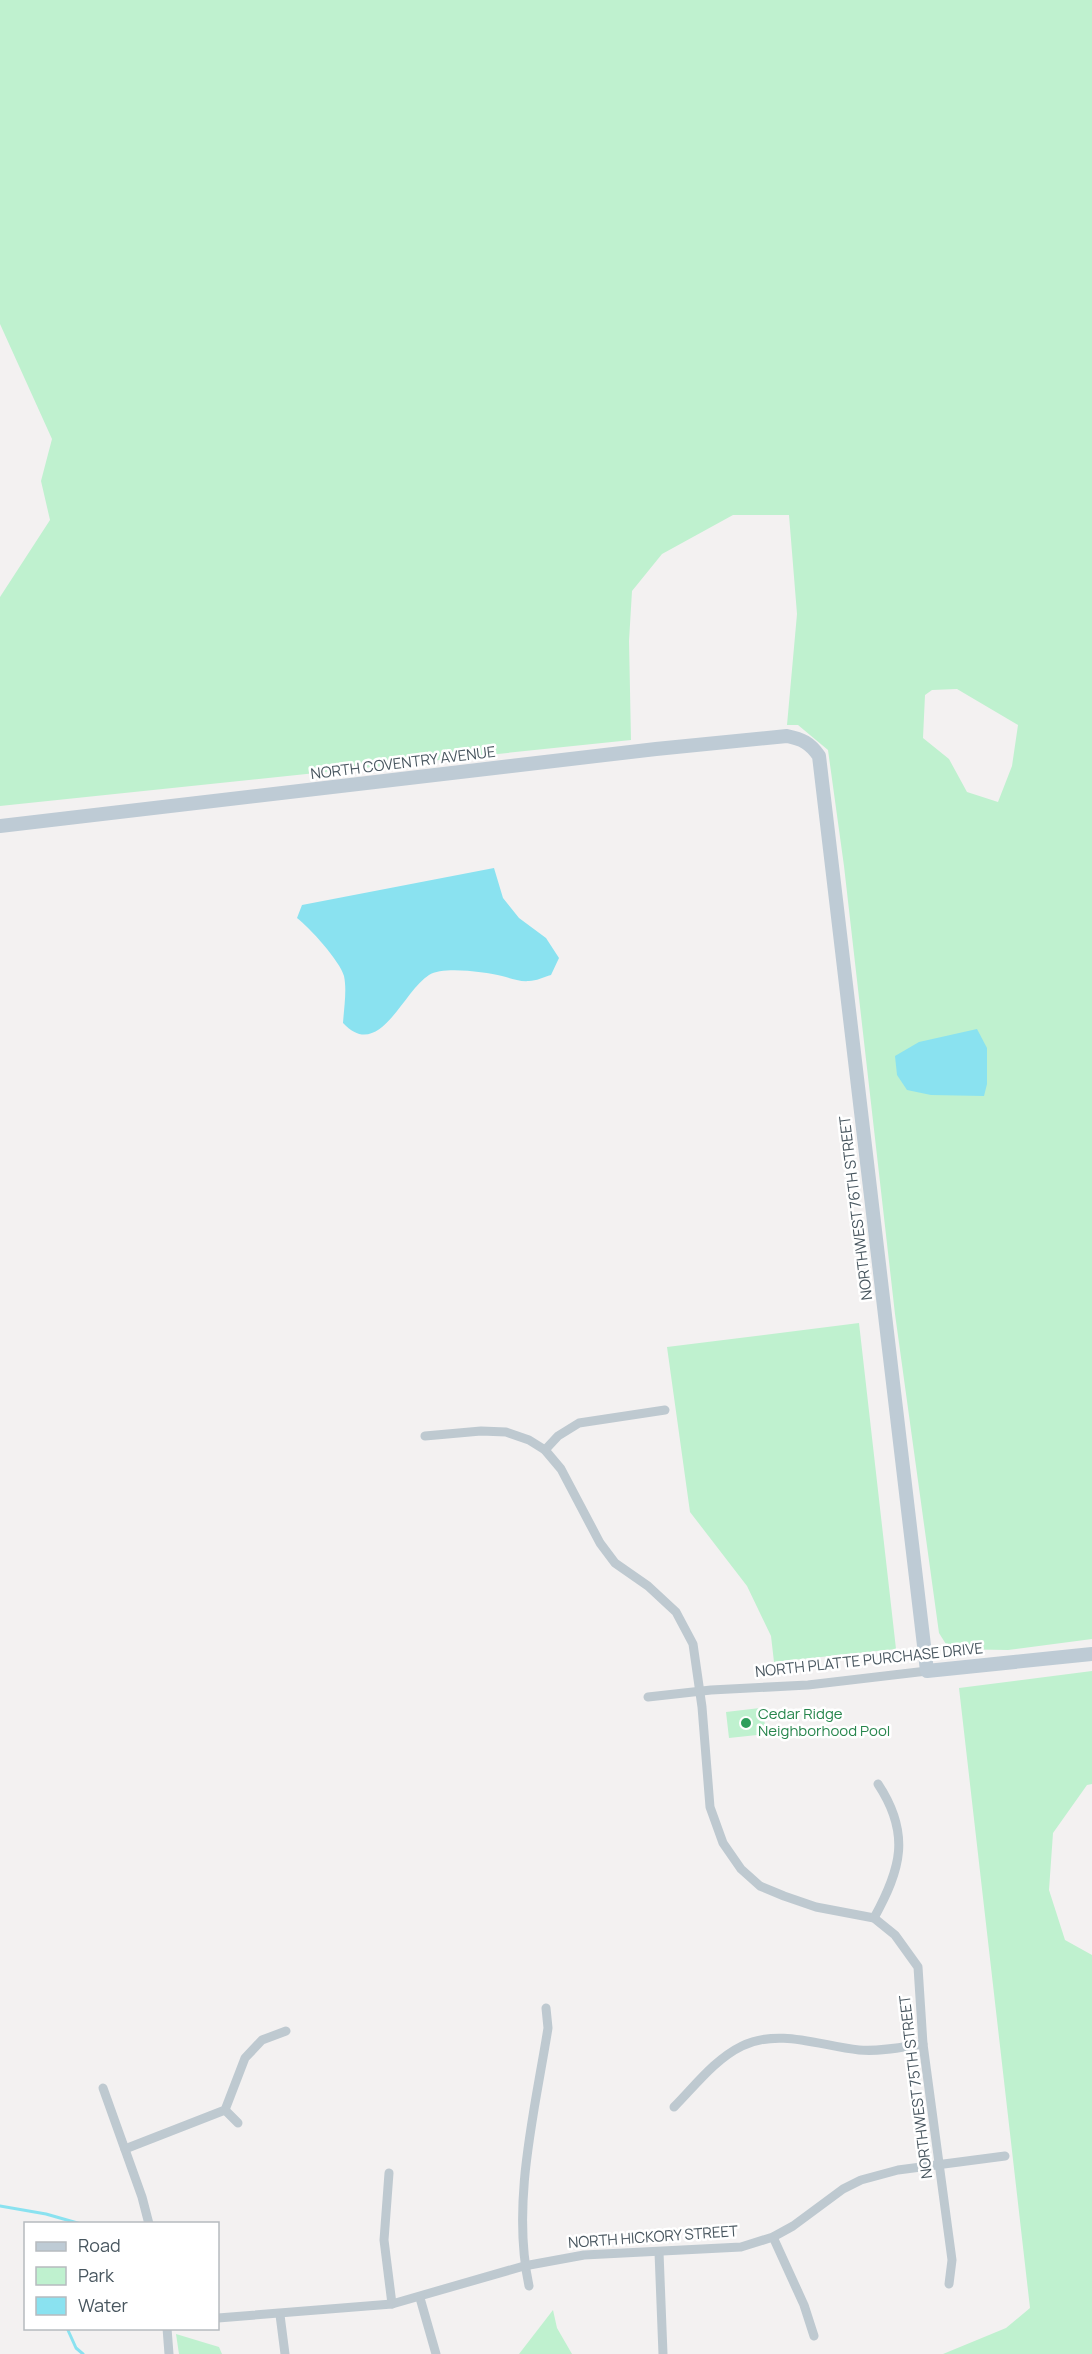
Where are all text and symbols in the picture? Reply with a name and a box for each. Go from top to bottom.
street label: NORTH COVENTRY AVENUE [309,741,497,784]
street label: NORTHWEST 76TH STREET [834,1115,877,1301]
street label: NORTH PLATTE PURCHASE DRIVE [754,1637,984,1682]
place label: Cedar Ridge Neighborhood Pool [758,1703,890,1741]
marker: Cedar Ridge Neighborhood Pool [739,1716,753,1730]
street label: NORTHWEST 75TH STREET [894,1994,937,2180]
street label: NORTH HICKORY STREET [567,2220,739,2253]
legend [24,2222,219,2330]
text: Road [78,2233,121,2257]
text: Park [78,2263,115,2287]
text: Water [78,2293,128,2317]

